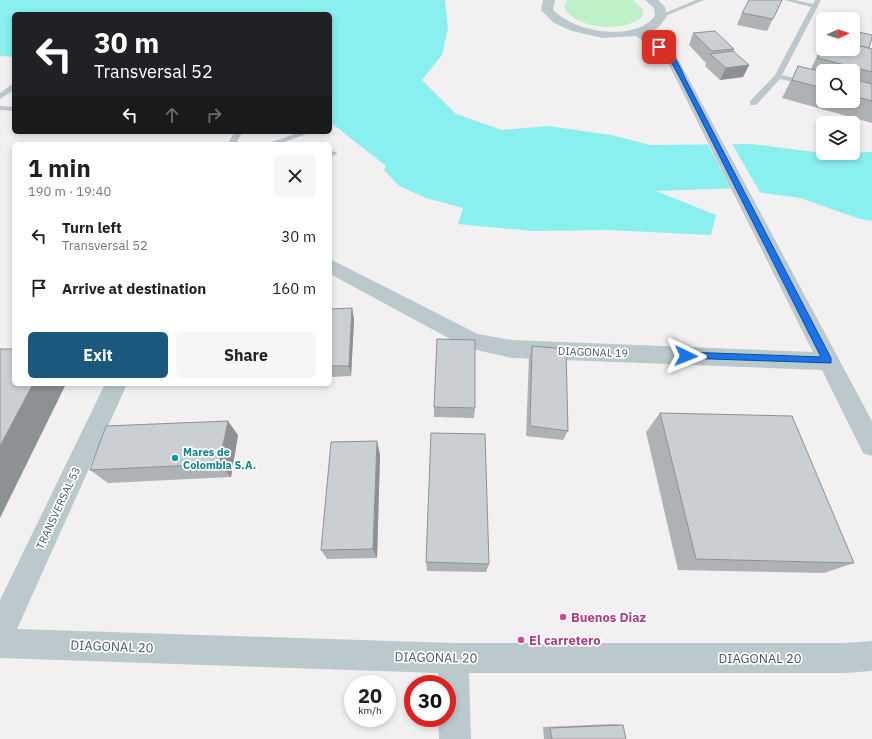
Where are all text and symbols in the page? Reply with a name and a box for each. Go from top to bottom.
north arrow [816,12,860,56]
map controls [816,12,860,160]
text: 30 m [94,24,159,61]
icon: left [28,28,80,80]
pin [642,30,676,64]
icon: arrive [648,36,670,58]
text: Transversal 52 [94,60,213,83]
button: search [816,64,860,108]
icon: left [119,104,141,126]
icon: ahead [161,104,183,126]
icon: right [203,104,225,126]
button: layers [816,116,860,160]
text: 1 min [28,152,91,184]
button: close [274,155,316,197]
text: 190 m · 19:40 [28,183,111,200]
text: Turn left [62,218,122,237]
icon: left [28,225,50,247]
text: 30 m [281,227,316,246]
text: Transversal 52 [62,237,148,254]
icon: arrive [28,277,50,299]
text: Arrive at destination [62,279,206,298]
text: 160 m [272,279,316,298]
button: Exit [28,332,168,378]
button: Share [176,332,316,378]
position arrow [665,335,707,377]
street label: DIAGONAL 19 [558,344,628,360]
place label: Mares de Colombia S.A. [183,445,256,472]
marker: Mares de Colombia S.A. [170,453,180,463]
street label: TRANSVERSAL 53 [33,465,83,551]
place label: Buenos Diaz [571,609,647,626]
marker: Buenos Diaz [558,612,568,622]
place label: El carretero [529,632,601,649]
marker: El carretero [516,635,526,645]
street label: DIAGONAL 20 [70,637,154,656]
street label: DIAGONAL 20 [394,648,478,667]
street label: DIAGONAL 20 [718,650,802,667]
speed limit sign: 30 [404,675,456,727]
text: 20 [358,682,382,709]
text: km/h [358,704,382,717]

